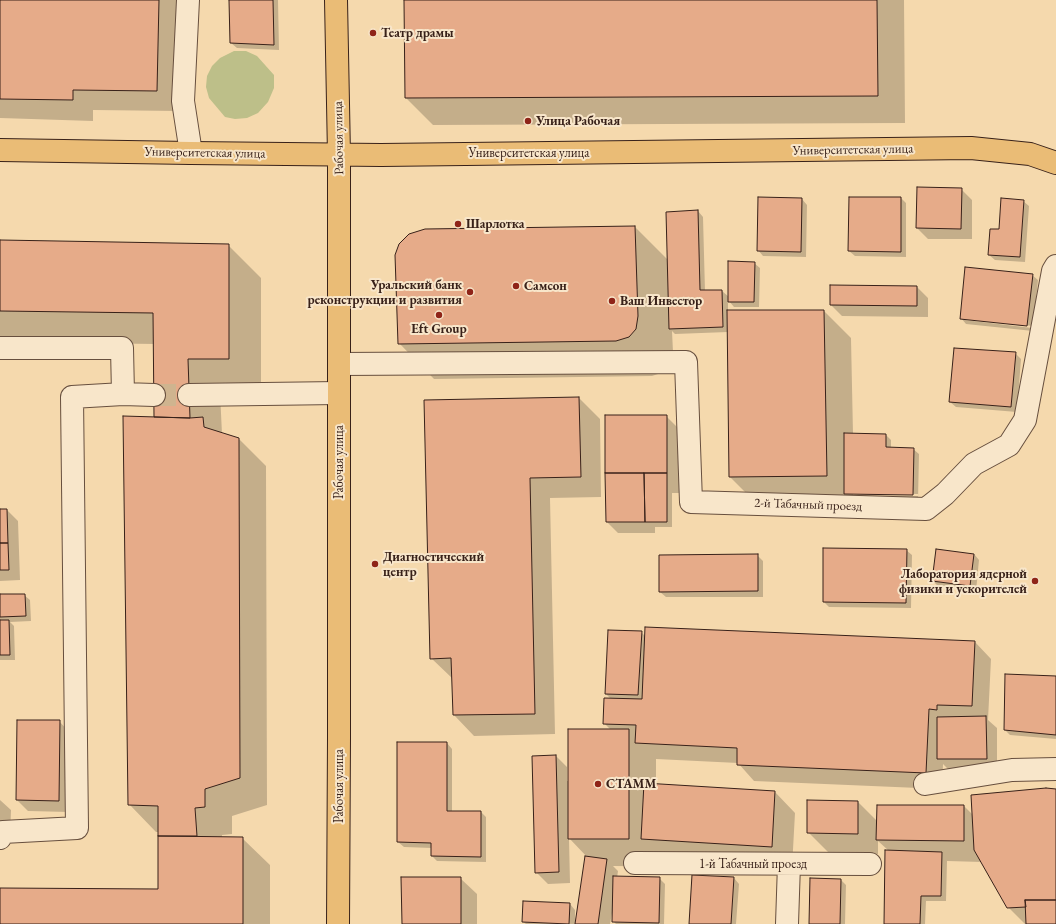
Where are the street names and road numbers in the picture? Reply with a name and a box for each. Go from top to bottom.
street label: Рабочая улица [331,101,347,175]
street label: Университетская улица [792,141,914,159]
street label: Университетская улица [144,144,266,162]
street label: Университетская улица [469,145,589,161]
street label: Рабочая улица [331,425,347,499]
street label: 2-й Табачный проезд [754,495,862,515]
street label: Рабочая улица [331,749,347,823]
street label: 1-й Табачный проезд [699,856,807,872]

